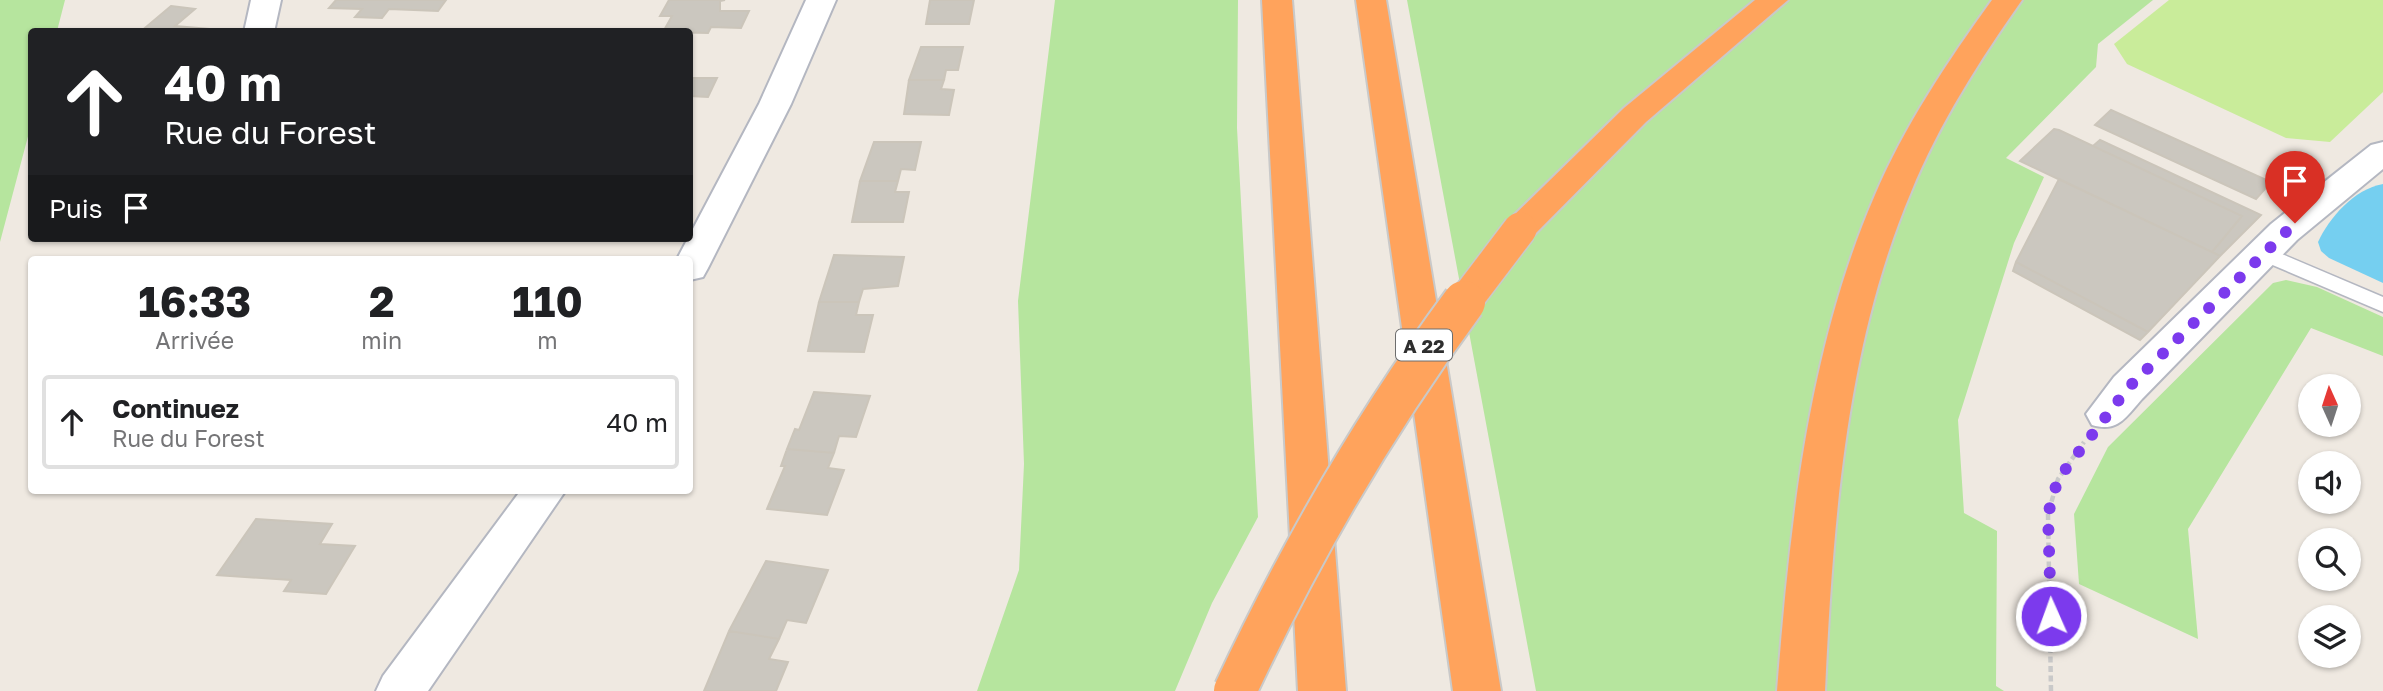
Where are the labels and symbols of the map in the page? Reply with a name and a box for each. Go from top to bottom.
pin [2265,151,2325,223]
road number: A 22 [1396,330,1452,360]
north arrow [2298,374,2361,438]
position arrow [2014,579,2088,653]

